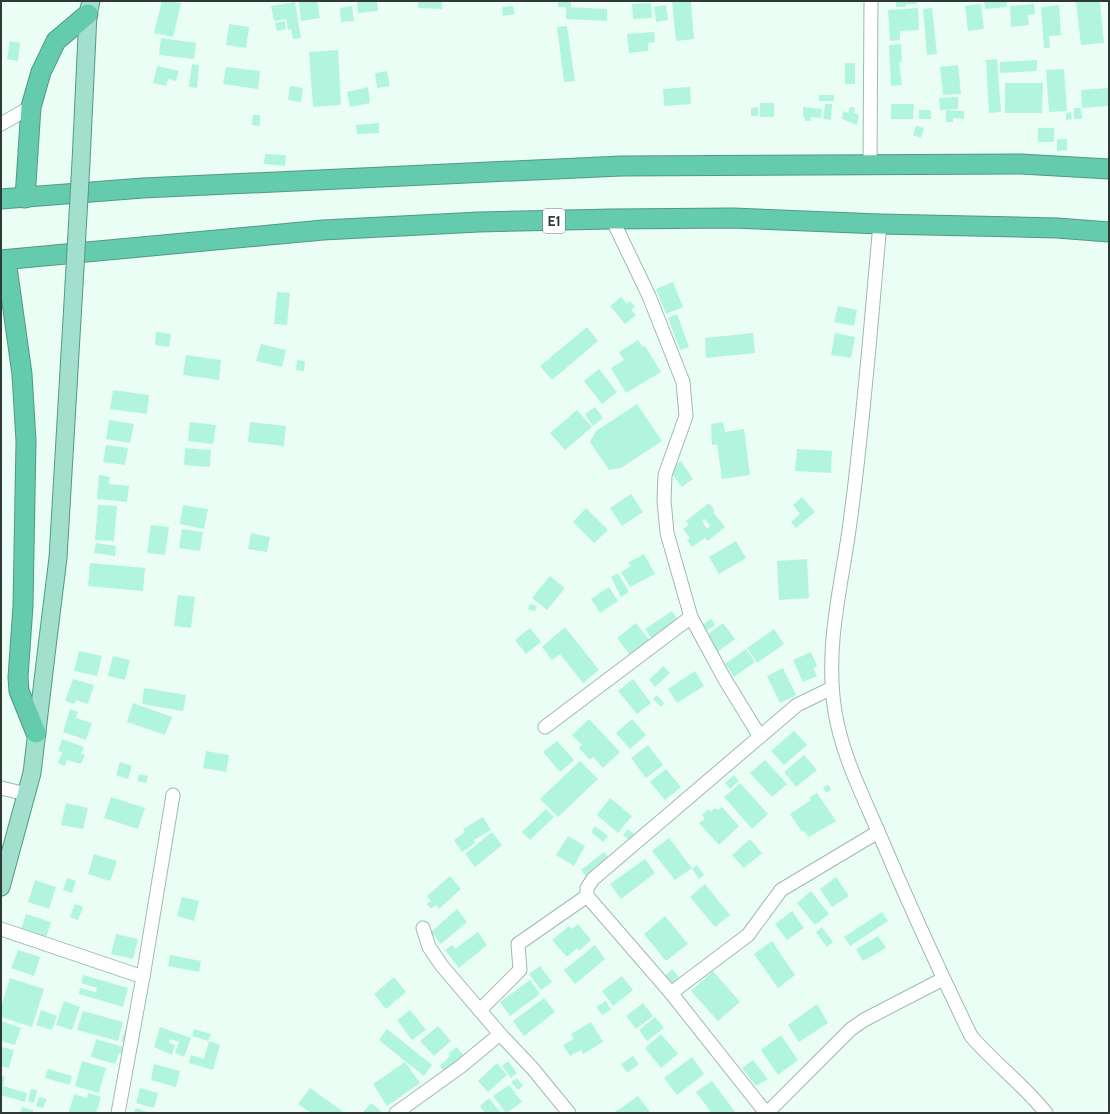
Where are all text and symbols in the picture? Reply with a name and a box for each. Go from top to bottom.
road number: E1 [543,209,565,233]

